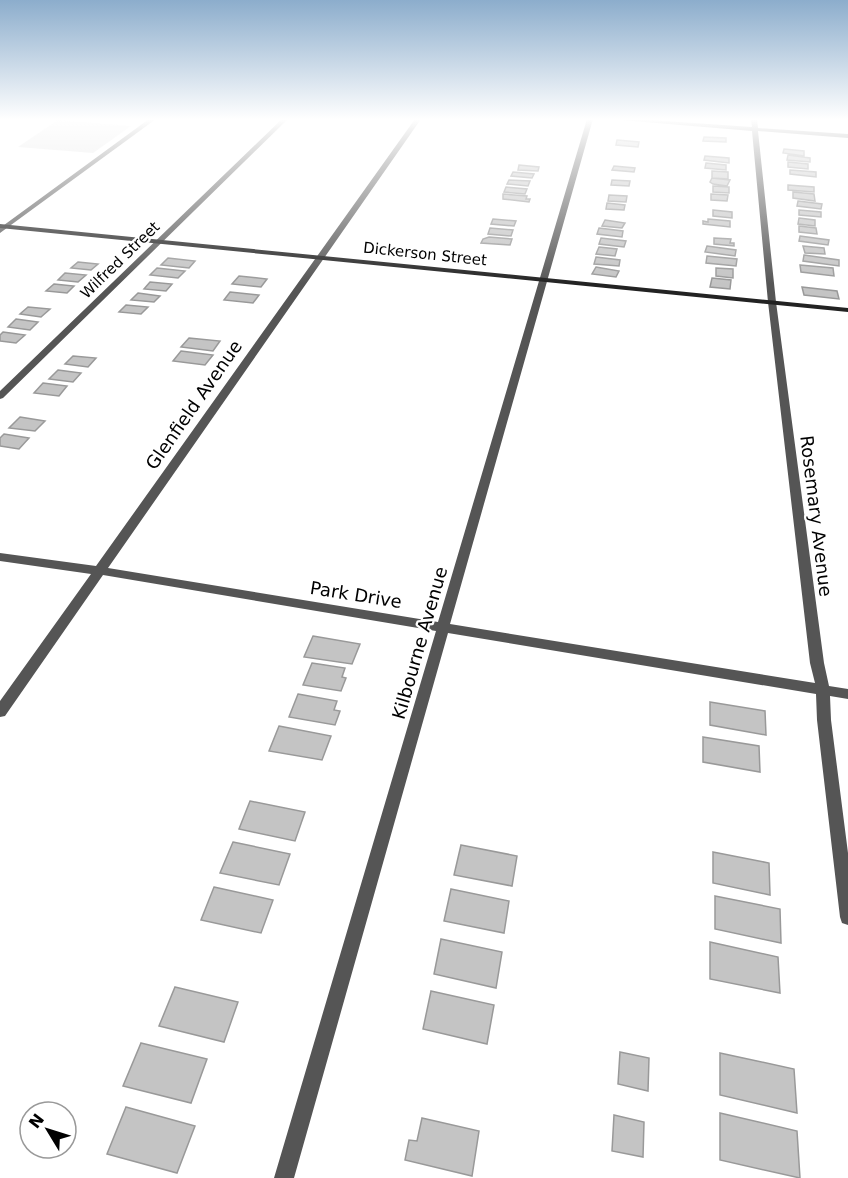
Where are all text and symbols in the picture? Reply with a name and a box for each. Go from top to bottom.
street label: Wilfred Street [77,218,163,302]
street label: Dickerson Street [362,239,488,269]
street label: Glenfield Avenue [141,336,246,473]
street label: Rosemary Avenue [796,434,837,598]
street label: Kilbourne Avenue [388,564,451,722]
street label: Park Drive [309,577,403,612]
north arrow [18,1100,78,1160]
text: N [25,1110,48,1132]

